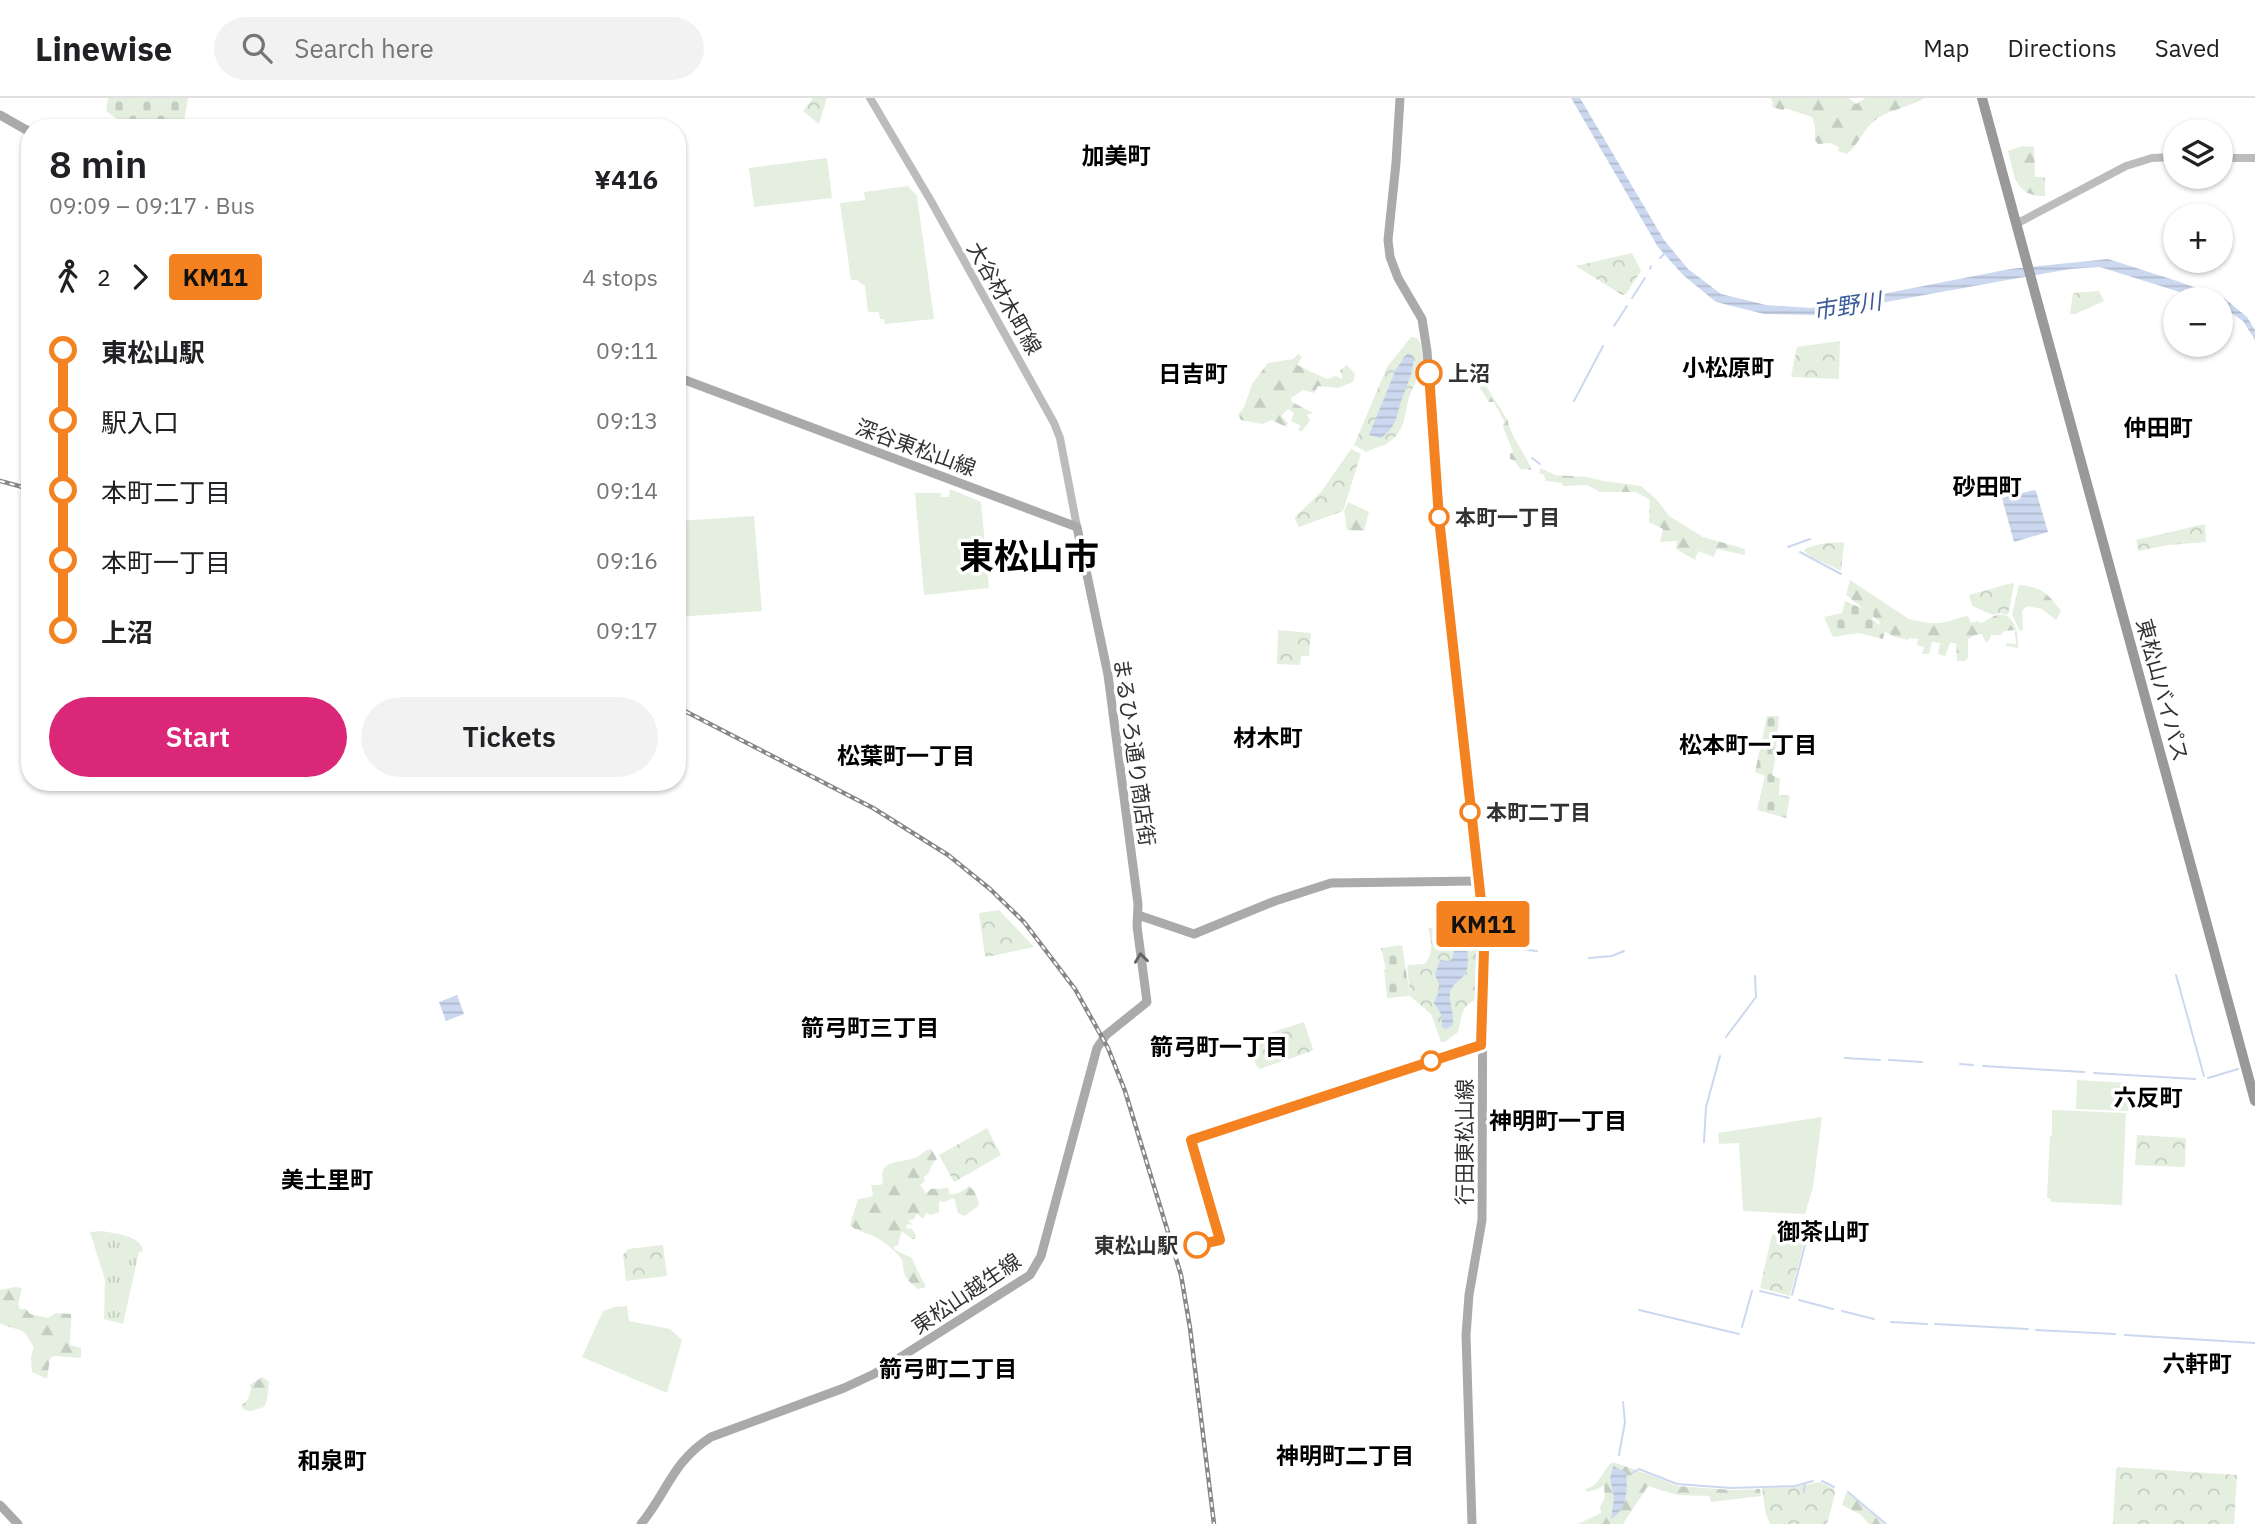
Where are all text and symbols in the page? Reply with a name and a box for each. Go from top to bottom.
search box [214,17,704,80]
text: Linewise [35,27,172,70]
icon: search [238,29,276,67]
text: Search here [294,31,434,65]
text: Map [1923,32,1969,64]
text: Directions [2007,32,2117,64]
text: Saved [2155,32,2220,64]
map controls [2163,119,2233,357]
button: layers [2163,119,2233,189]
text: 8 min [49,139,147,188]
district label: 加美町 [1082,140,1151,170]
text: ¥416 [594,162,658,196]
text: 09:09 – 09:17 · Bus [49,190,255,220]
button: + [2163,203,2233,273]
street label: 大谷材木町線 [961,236,1049,360]
icon: walk [49,258,87,296]
icon: forward [121,258,159,296]
text: KM11 [183,261,248,293]
text: 2 [97,262,111,292]
text: 4 stops [582,262,658,292]
water label: 市野川 [1811,284,1886,325]
button: − [2163,287,2233,357]
text: 東松山駅 [101,335,205,369]
text: 09:11 [596,335,658,365]
district label: 小松原町 [1682,352,1774,382]
district label: 日吉町 [1159,358,1228,388]
place label: 上沼 [1448,359,1490,387]
marker: 上沼 [1416,360,1442,386]
text: 駅入口 [101,405,179,439]
text: 09:13 [596,405,658,435]
street label: 深谷東松山線 [852,412,980,482]
district label: 仲田町 [2124,412,2193,442]
district label: 砂田町 [1953,471,2022,501]
text: 本町二丁目 [101,475,231,509]
text: 09:14 [596,475,658,505]
place label: 本町一丁目 [1455,503,1560,531]
marker: 本町一丁目 [1429,507,1449,527]
district label: 東松山市 [959,533,1099,579]
text: 本町一丁目 [101,545,231,579]
text: 09:16 [596,545,658,575]
text: 上沼 [101,615,153,649]
text: 09:17 [596,615,658,645]
street label: 東松山バイパス [2131,616,2195,764]
street label: まるひろ通り商店街 [1108,656,1162,848]
button: Start [49,697,347,777]
button: Tickets [361,697,658,777]
district label: 材木町 [1234,722,1303,752]
district label: 松本町一丁目 [1679,729,1817,759]
district label: 松葉町一丁目 [837,740,975,770]
place label: 本町二丁目 [1486,798,1591,826]
marker: 本町二丁目 [1460,802,1480,822]
line badge: KM11 [1434,901,1532,947]
text: KM11 [1450,908,1516,940]
one-way arrow [1134,953,1149,964]
district label: 箭弓町三丁目 [801,1012,939,1042]
district label: 箭弓町一丁目 [1150,1031,1288,1061]
unlabelled marker [1421,1051,1441,1071]
street label: 行田東松山線 [1450,1079,1478,1205]
district label: 六反町 [2114,1082,2183,1112]
district label: 神明町一丁目 [1489,1105,1627,1135]
district label: 美土里町 [281,1164,373,1194]
district label: 御茶山町 [1777,1216,1869,1246]
place label: 東松山駅 [1094,1231,1178,1259]
marker: 東松山駅 [1184,1232,1210,1258]
street label: 東松山越生線 [906,1246,1026,1340]
district label: 六軒町 [2163,1348,2232,1378]
district label: 箭弓町二丁目 [879,1353,1017,1383]
district label: 神明町二丁目 [1276,1440,1414,1470]
district label: 和泉町 [298,1445,367,1475]

